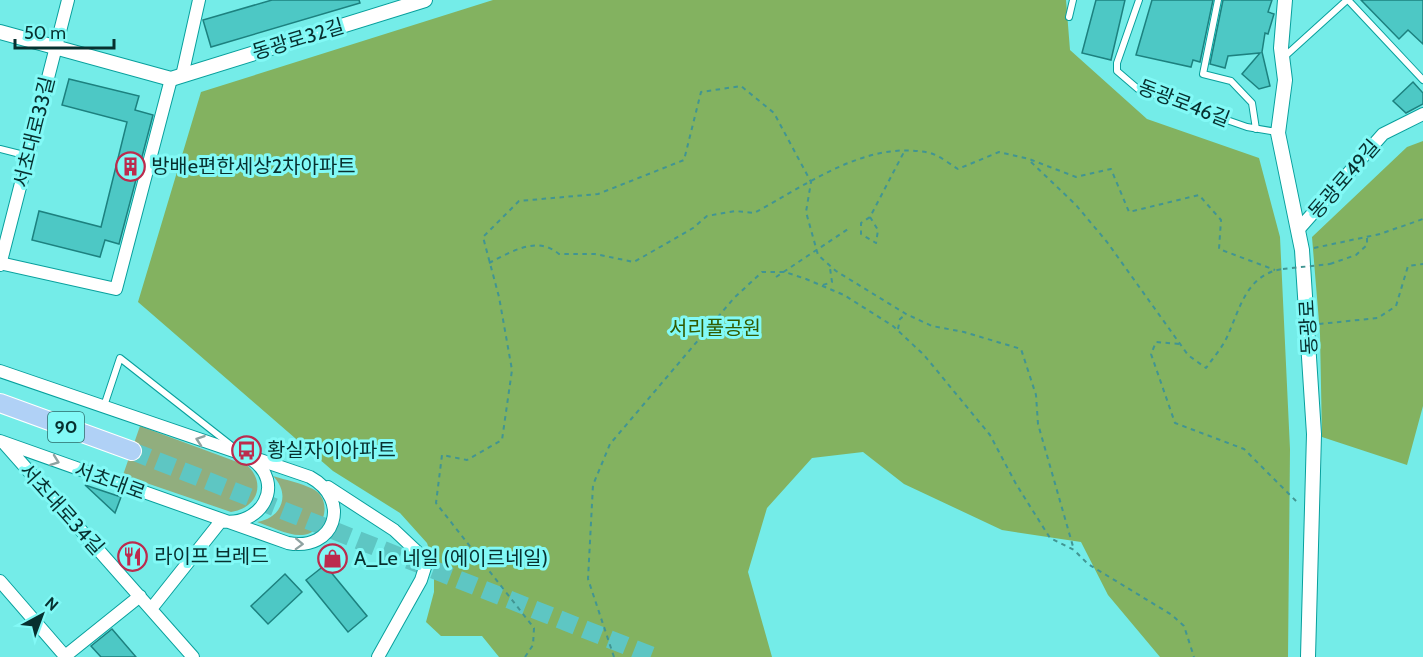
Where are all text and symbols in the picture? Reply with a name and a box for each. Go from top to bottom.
scale bar [15,12,114,50]
street label: 동광로32길 [249,14,347,64]
text: 50 m [24,22,66,44]
street label: 서초대로33길 [9,74,59,190]
street label: 동광로46길 [1135,75,1233,131]
street label: 동광로49길 [1303,135,1385,223]
building icon: 방배e편한세상2차아파트 [114,150,146,182]
place label: 방배e편한세상2차아파트 [151,154,356,178]
street label: 동광로 [1295,299,1321,355]
park label: 서리풀공원 [669,316,761,340]
road number: 90 [48,412,84,442]
bus stop icon: 황실자이아파트 [230,434,262,466]
one-way arrow [195,435,206,448]
place label: 황실자이아파트 [267,438,396,462]
one-way arrow [49,453,60,466]
street label: 서초대로 [71,457,149,505]
street label: 서초대로34길 [15,458,109,560]
one-way arrow [294,537,303,550]
restaurant icon: 라이프 브레드 [117,540,149,572]
shop icon: A_Le 네일 (에이르네일) [317,542,349,574]
place label: 라이프 브레드 [154,544,269,568]
place label: A_Le 네일 (에이르네일) [354,546,548,570]
north arrow [12,585,72,645]
text: N [41,593,62,615]

